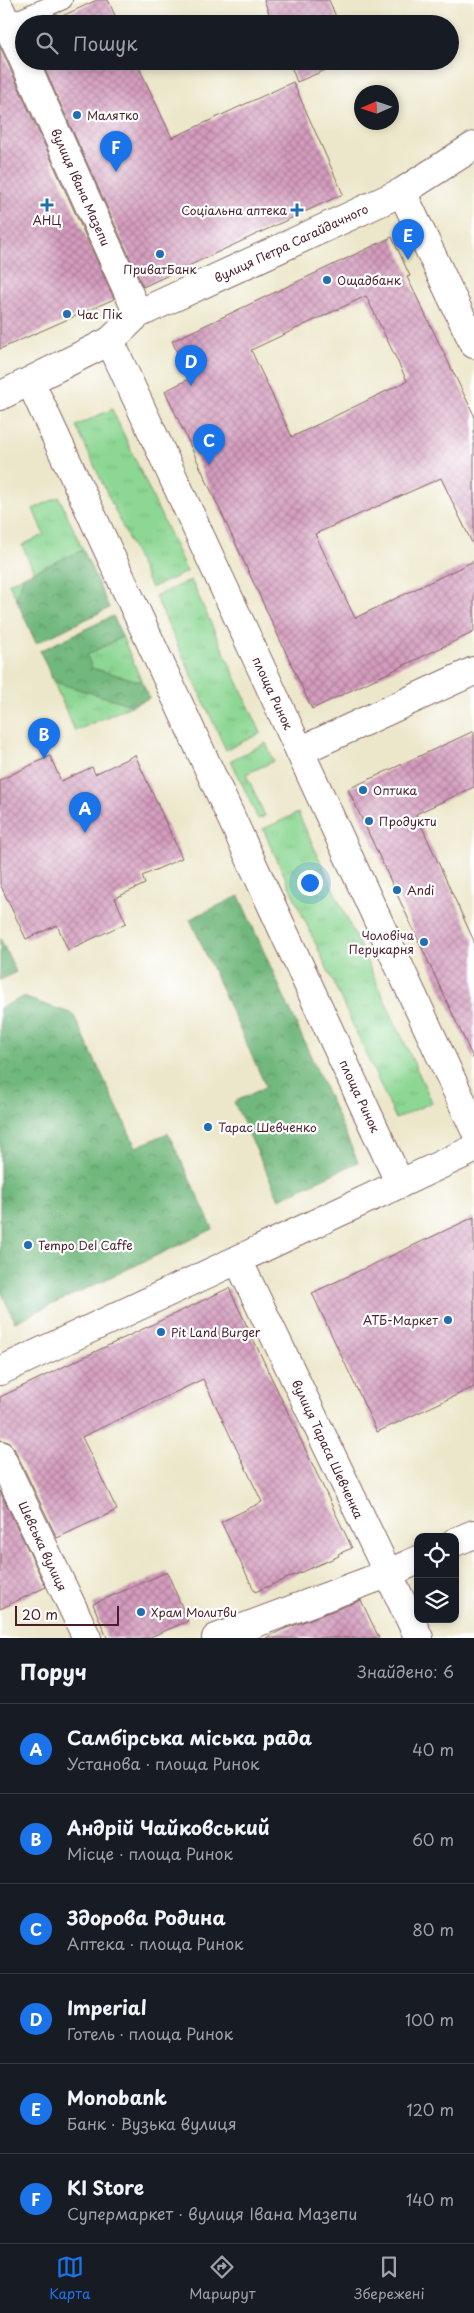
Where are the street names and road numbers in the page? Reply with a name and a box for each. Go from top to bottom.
street label: вулиця Івана Мазепи [47,125,115,249]
street label: вулиця Петра Сагайдачного [211,199,371,287]
street label: площа Ринок [248,654,298,733]
street label: площа Ринок [335,1057,385,1136]
street label: вулиця Тараса Шевченка [288,1377,368,1522]
street label: Шевська вулиця [14,1498,72,1594]

